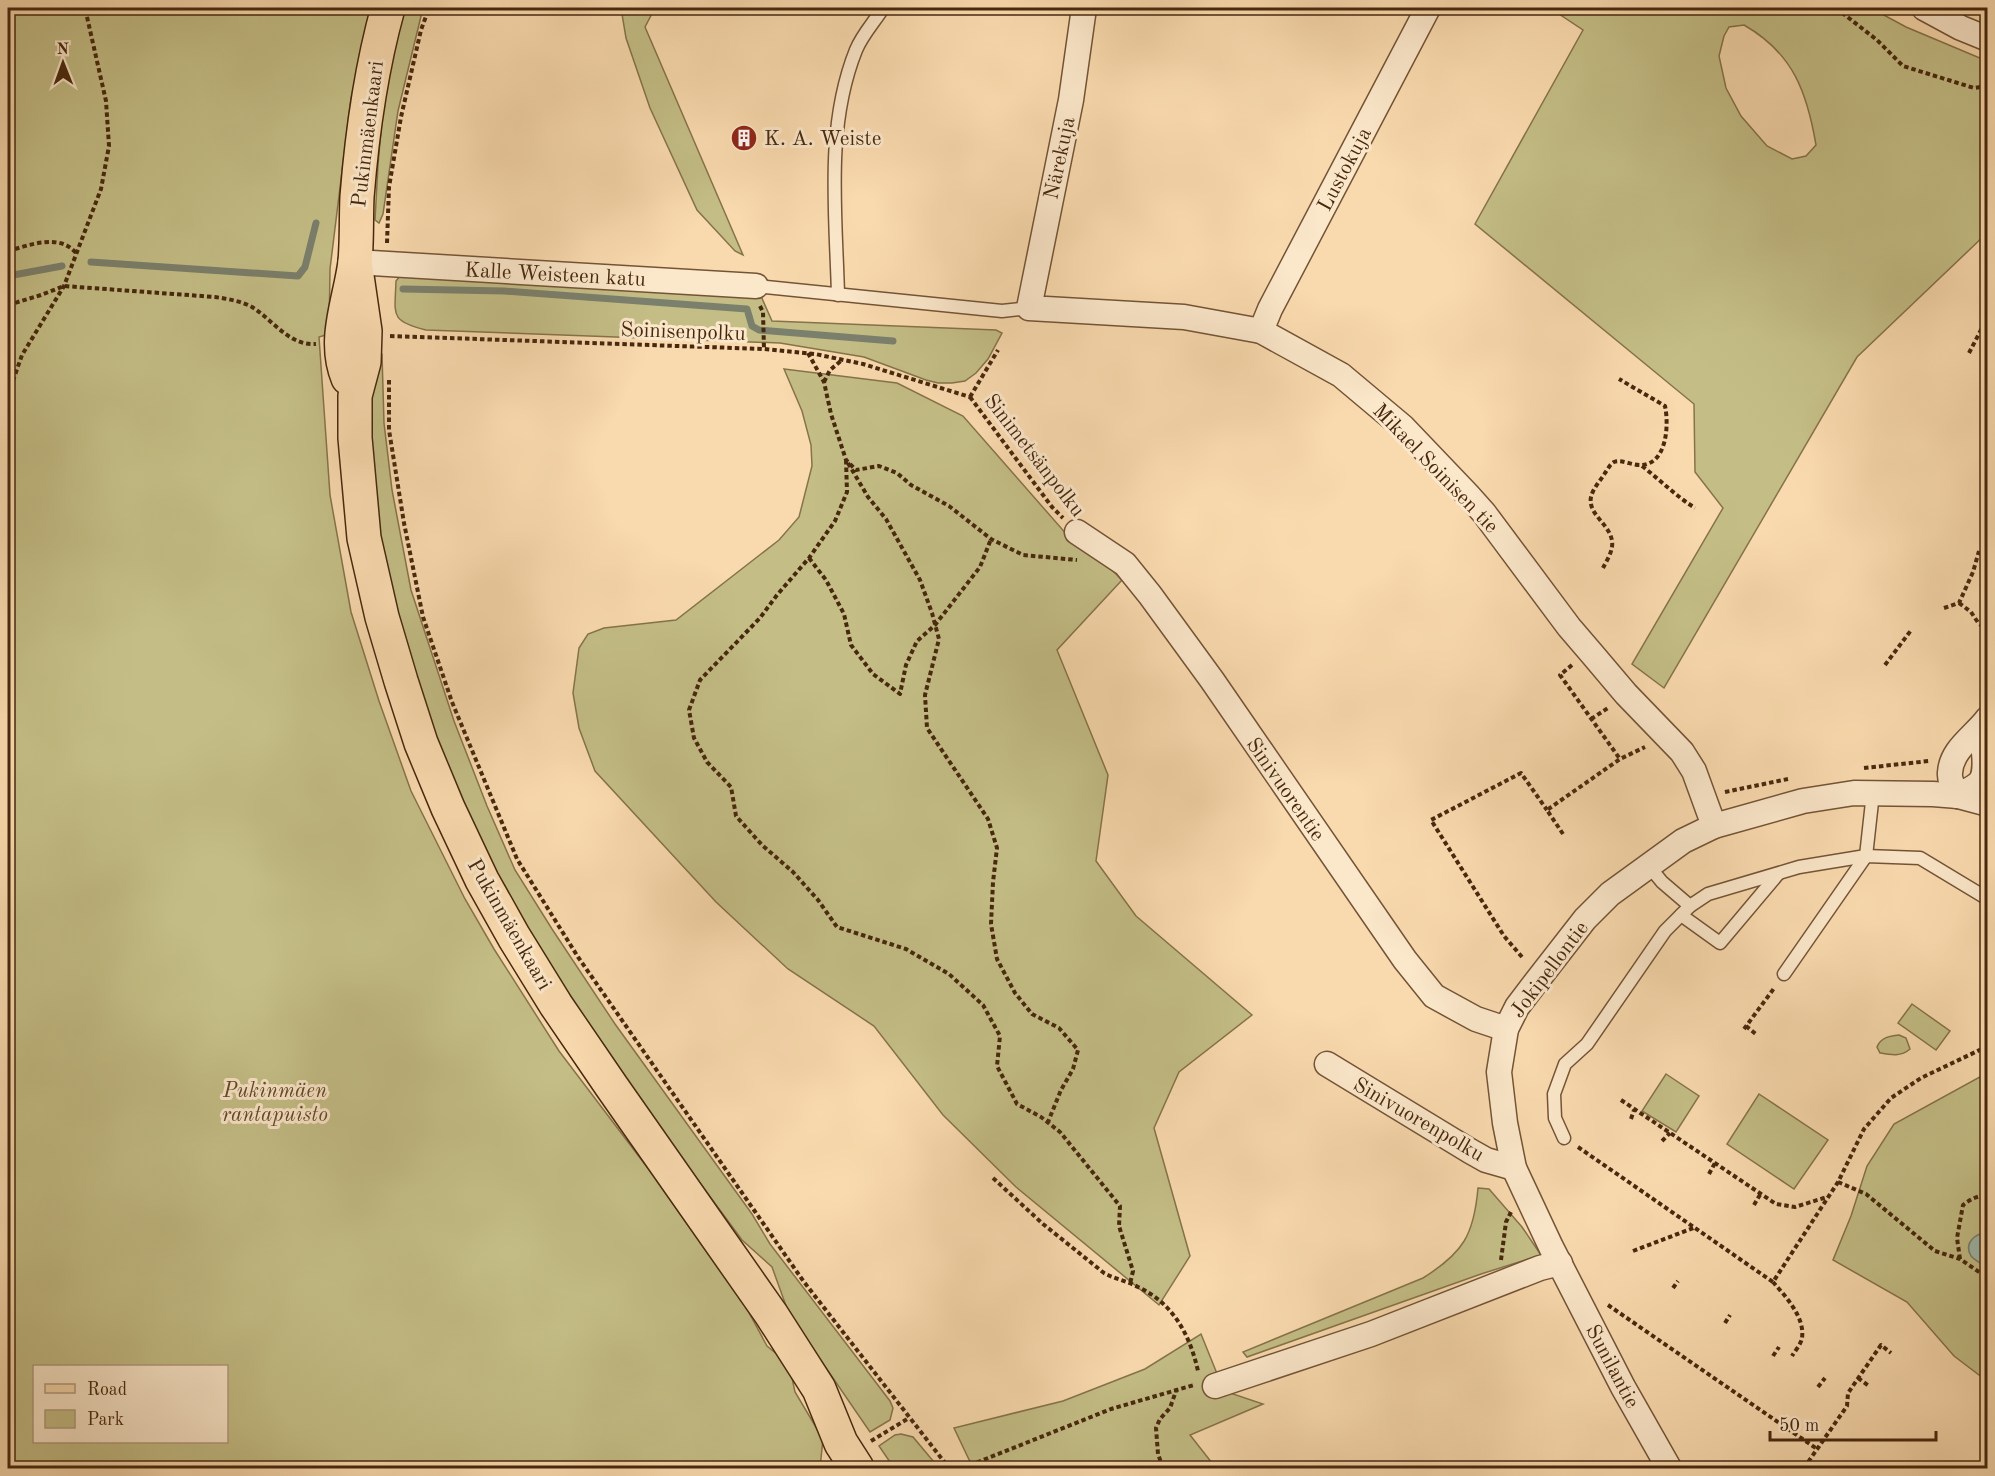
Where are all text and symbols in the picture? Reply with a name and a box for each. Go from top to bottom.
north arrow [33,33,93,93]
text: N [57,42,70,58]
street label: Pukinmäenkaari [349,60,388,209]
street label: Närekuja [1041,115,1079,202]
building icon: K. A. Weiste [729,123,759,153]
street label: Lustokuja [1315,124,1376,215]
place label: K. A. Weiste [764,129,881,150]
street label: Kalle Weisteen katu [464,260,646,291]
street label: Soinisenpolku [620,320,746,345]
street label: Sinimetsänpolku [980,391,1088,521]
street label: Mikael Soinisen tie [1368,400,1502,538]
street label: Sinivuorentie [1242,734,1328,845]
street label: Pukinmäenkaari [463,856,555,994]
street label: Jokipellontie [1507,918,1593,1022]
street label: Sinivuorenpolku [1349,1074,1487,1166]
park label: Pukinmäen rantapuisto [222,1081,328,1126]
street label: Sunilantie [1581,1321,1642,1412]
legend [33,1365,228,1443]
text: Road [87,1381,127,1399]
scale bar [1770,1404,1936,1442]
text: Park [87,1411,124,1429]
text: 50 m [1779,1417,1819,1435]

